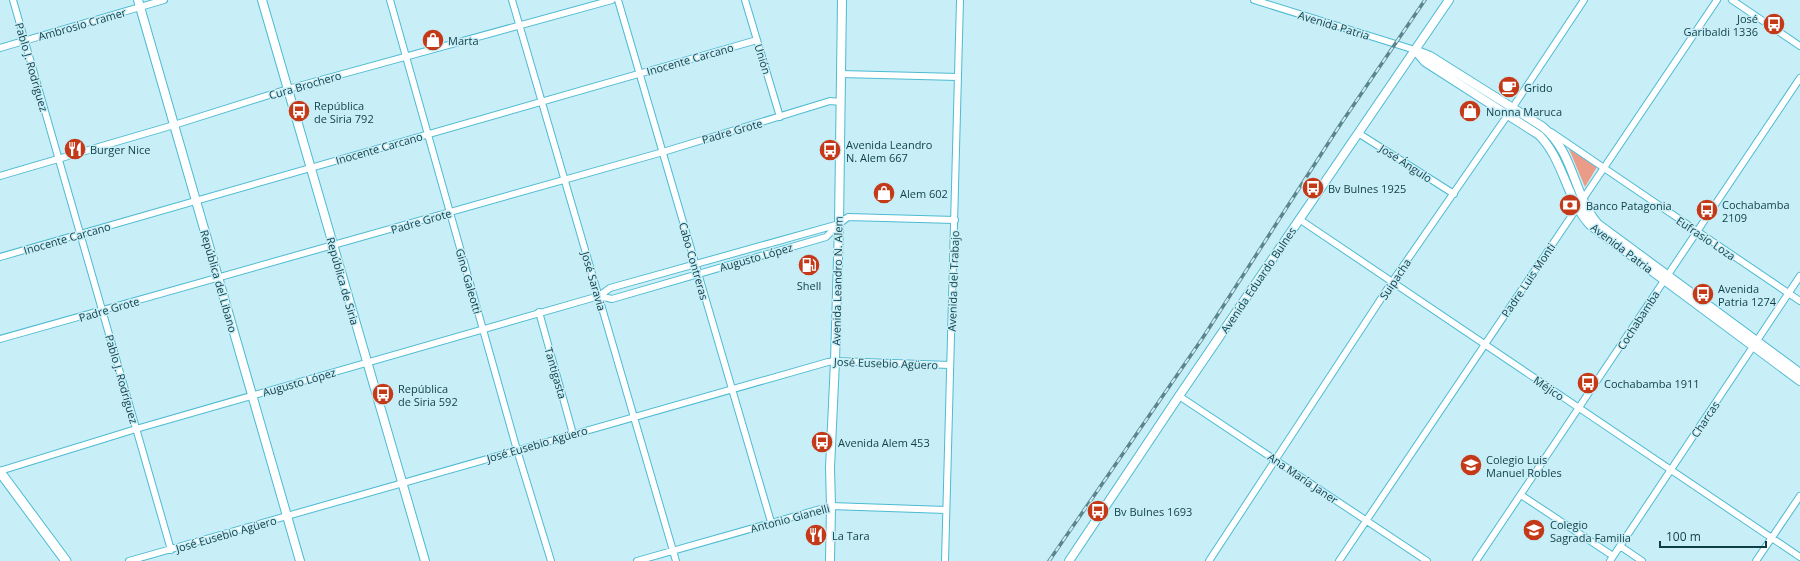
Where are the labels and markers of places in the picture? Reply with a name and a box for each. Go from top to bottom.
place label: José Garibaldi 1336 [1683,11,1758,39]
bus stop icon: José Garibaldi 1336 [1761,11,1787,37]
shop icon: Marta [420,27,446,53]
place label: Marta [448,33,479,48]
cafe icon: Grido [1496,74,1522,100]
place label: Grido [1524,80,1553,95]
bus stop icon: República de Siria 792 [286,98,312,124]
place label: República de Siria 792 [314,98,374,126]
shop icon: Nonna Maruca [1457,98,1483,124]
place label: Nonna Maruca [1486,104,1562,119]
restaurant icon: Burger Nice [62,136,88,162]
bus stop icon: Avenida Leandro N. Alem 667 [817,137,843,163]
place label: Avenida Leandro N. Alem 667 [846,137,933,165]
place label: Burger Nice [90,142,150,157]
bus stop icon: Bv Bulnes 1925 [1300,175,1326,201]
shop icon: Alem 602 [871,180,897,206]
place label: Bv Bulnes 1925 [1328,181,1406,196]
place label: Alem 602 [900,186,948,201]
bank icon: Banco Patagonia [1557,192,1583,218]
bus stop icon: Cochabamba 2109 [1694,197,1720,223]
place label: Cochabamba 2109 [1722,197,1790,225]
place label: Banco Patagonia [1586,198,1672,213]
fuel station icon: Shell [796,252,822,278]
place label: Shell [797,278,821,293]
bus stop icon: Avenida Patria 1274 [1690,281,1716,307]
place label: Avenida Patria 1274 [1718,281,1777,309]
bus stop icon: Cochabamba 1911 [1575,370,1601,396]
place label: Cochabamba 1911 [1604,376,1700,391]
bus stop icon: República de Siria 592 [370,381,396,407]
place label: República de Siria 592 [398,381,458,409]
bus stop icon: Avenida Alem 453 [809,429,835,455]
place label: Avenida Alem 453 [838,435,930,450]
school or university icon: Colegio Luis Manuel Robles [1458,452,1484,478]
place label: Colegio Luis Manuel Robles [1486,452,1562,480]
bus stop icon: Bv Bulnes 1693 [1085,498,1111,524]
place label: Bv Bulnes 1693 [1114,504,1192,519]
school or university icon: Colegio Sagrada Familia [1521,517,1547,543]
place label: Colegio Sagrada Familia [1550,517,1631,545]
restaurant icon: La Tara [803,522,829,548]
place label: La Tara [832,528,870,543]

